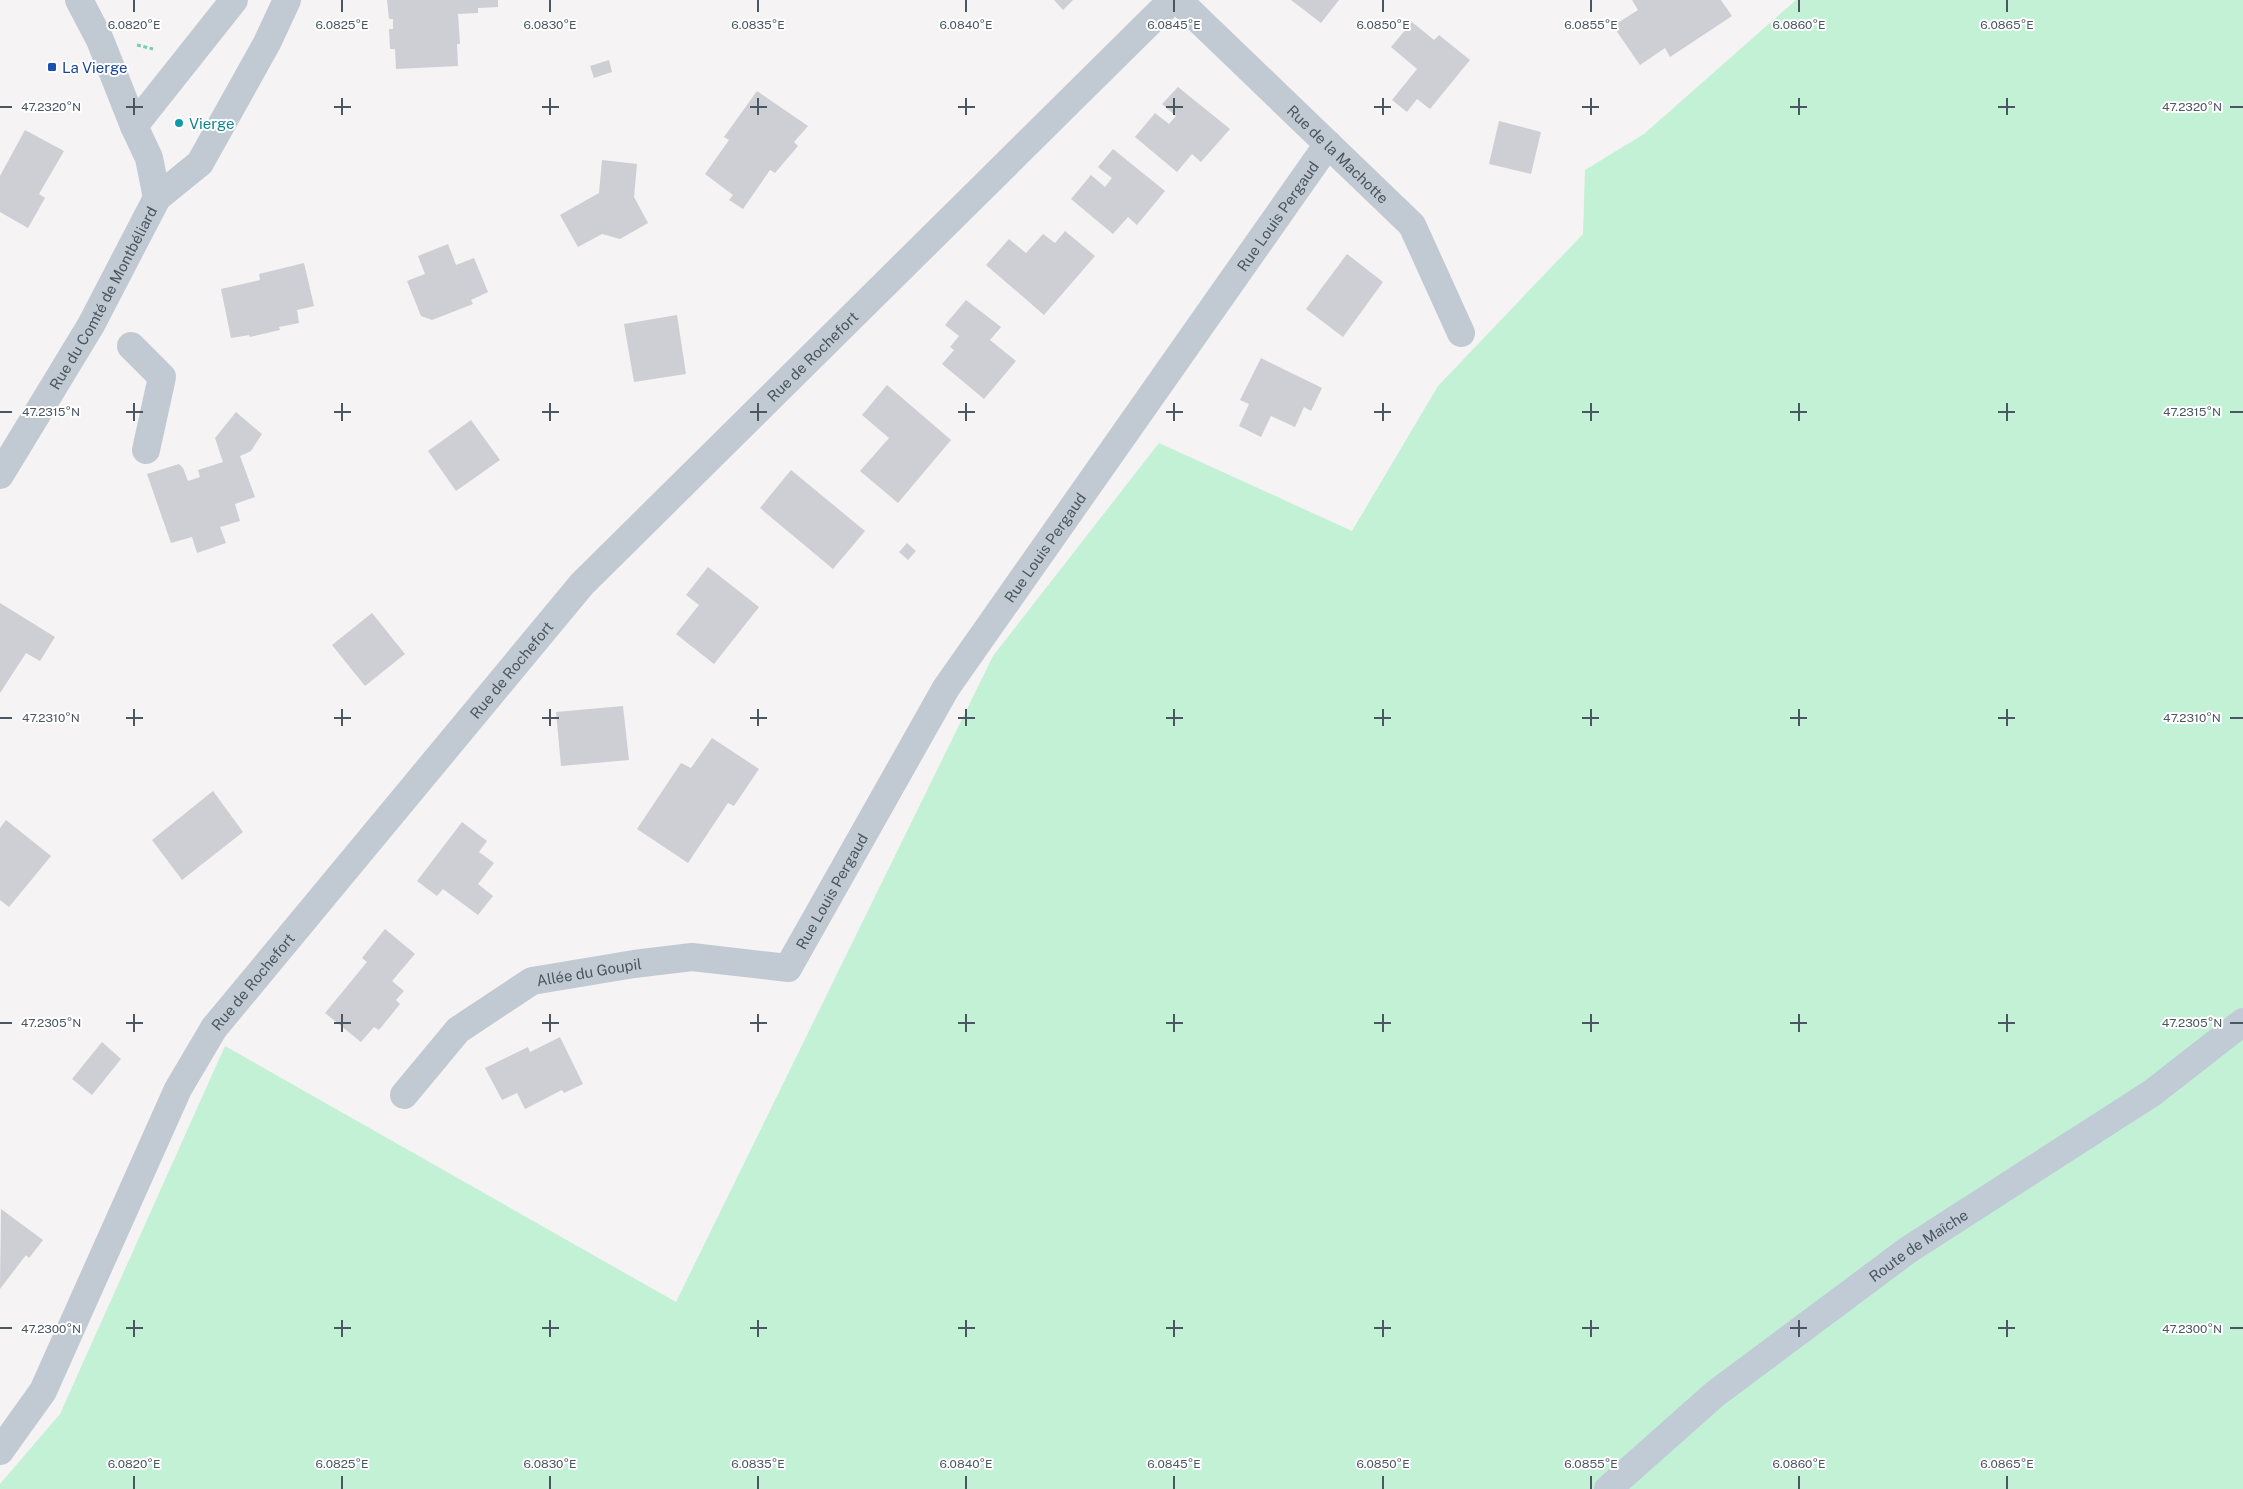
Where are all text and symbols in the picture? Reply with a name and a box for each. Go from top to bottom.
text: 6.0820°E [108,18,160,32]
text: 6.0825°E [315,18,369,32]
text: 6.0830°E [524,18,576,32]
text: 6.0835°E [731,18,785,32]
text: 6.0840°E [939,18,993,32]
text: 6.0845°E [1147,18,1201,32]
text: 6.0850°E [1356,18,1410,32]
text: 6.0855°E [1564,18,1618,32]
text: 6.0860°E [1773,18,1825,32]
text: 6.0865°E [1980,18,2034,32]
place label: La Vierge [62,59,128,76]
marker: La Vierge [46,61,58,73]
text: 47.2320°N [21,100,81,114]
text: 47.2320°N [2162,100,2222,114]
street label: Rue de la Machotte [1284,101,1392,206]
place label: Vierge [189,115,235,132]
marker: Vierge [173,117,185,129]
street label: Rue Louis Pergaud [1233,158,1322,274]
street label: Rue du Comté de Montbéliard [46,203,160,392]
street label: Rue de Rochefort [763,308,861,405]
text: 47.2315°N [22,405,80,419]
text: 47.2315°N [2163,405,2221,419]
street label: Rue Louis Pergaud [1000,489,1089,606]
street label: Rue de Rochefort [466,618,556,721]
text: 47.2310°N [22,711,80,725]
text: 47.2310°N [2163,711,2221,725]
street label: Rue Louis Pergaud [792,830,871,952]
street label: Rue de Rochefort [208,929,298,1033]
street label: Allée du Goupil [535,955,643,989]
text: 47.2305°N [21,1016,81,1030]
text: 47.2305°N [2162,1016,2222,1030]
street label: Route de Maîche [1865,1205,1971,1285]
text: 47.2300°N [21,1322,81,1336]
text: 47.2300°N [2162,1322,2222,1336]
text: 6.0820°E [108,1457,160,1471]
text: 6.0825°E [315,1457,369,1471]
text: 6.0830°E [524,1457,576,1471]
text: 6.0835°E [731,1457,785,1471]
text: 6.0840°E [939,1457,993,1471]
text: 6.0845°E [1147,1457,1201,1471]
text: 6.0850°E [1356,1457,1410,1471]
text: 6.0855°E [1564,1457,1618,1471]
text: 6.0860°E [1773,1457,1825,1471]
text: 6.0865°E [1980,1457,2034,1471]

